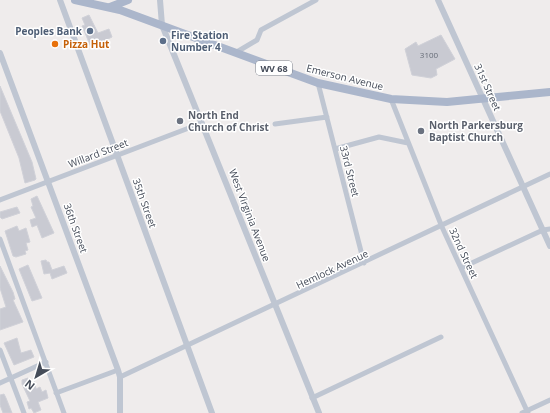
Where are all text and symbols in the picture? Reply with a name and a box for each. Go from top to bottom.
place label: Peoples Bank [15,24,83,38]
marker: Peoples Bank [85,26,95,36]
place label: Fire Station Number 4 [171,28,229,54]
marker: Fire Station Number 4 [158,36,168,46]
place label: Pizza Hut [63,37,110,51]
marker: Pizza Hut [50,39,60,49]
house number: 3100 [420,49,439,60]
road number: WV 68 [256,61,292,75]
street label: Emerson Avenue [305,61,385,93]
street label: 31st Street [471,61,505,113]
place label: North End Church of Christ [188,108,270,134]
marker: North End Church of Christ [175,116,185,126]
place label: North Parkersburg Baptist Church [429,118,523,144]
marker: North Parkersburg Baptist Church [416,126,426,136]
street label: Willard Street [66,135,130,171]
street label: 33rd Street [337,144,363,198]
street label: West Virginia Avenue [226,167,274,264]
street label: 35th Street [130,176,161,230]
street label: 36th Street [61,201,92,255]
street label: 32nd Street [446,225,482,281]
street label: Hemlock Avenue [294,246,371,292]
north arrow [16,357,56,397]
text: N [21,377,38,394]

